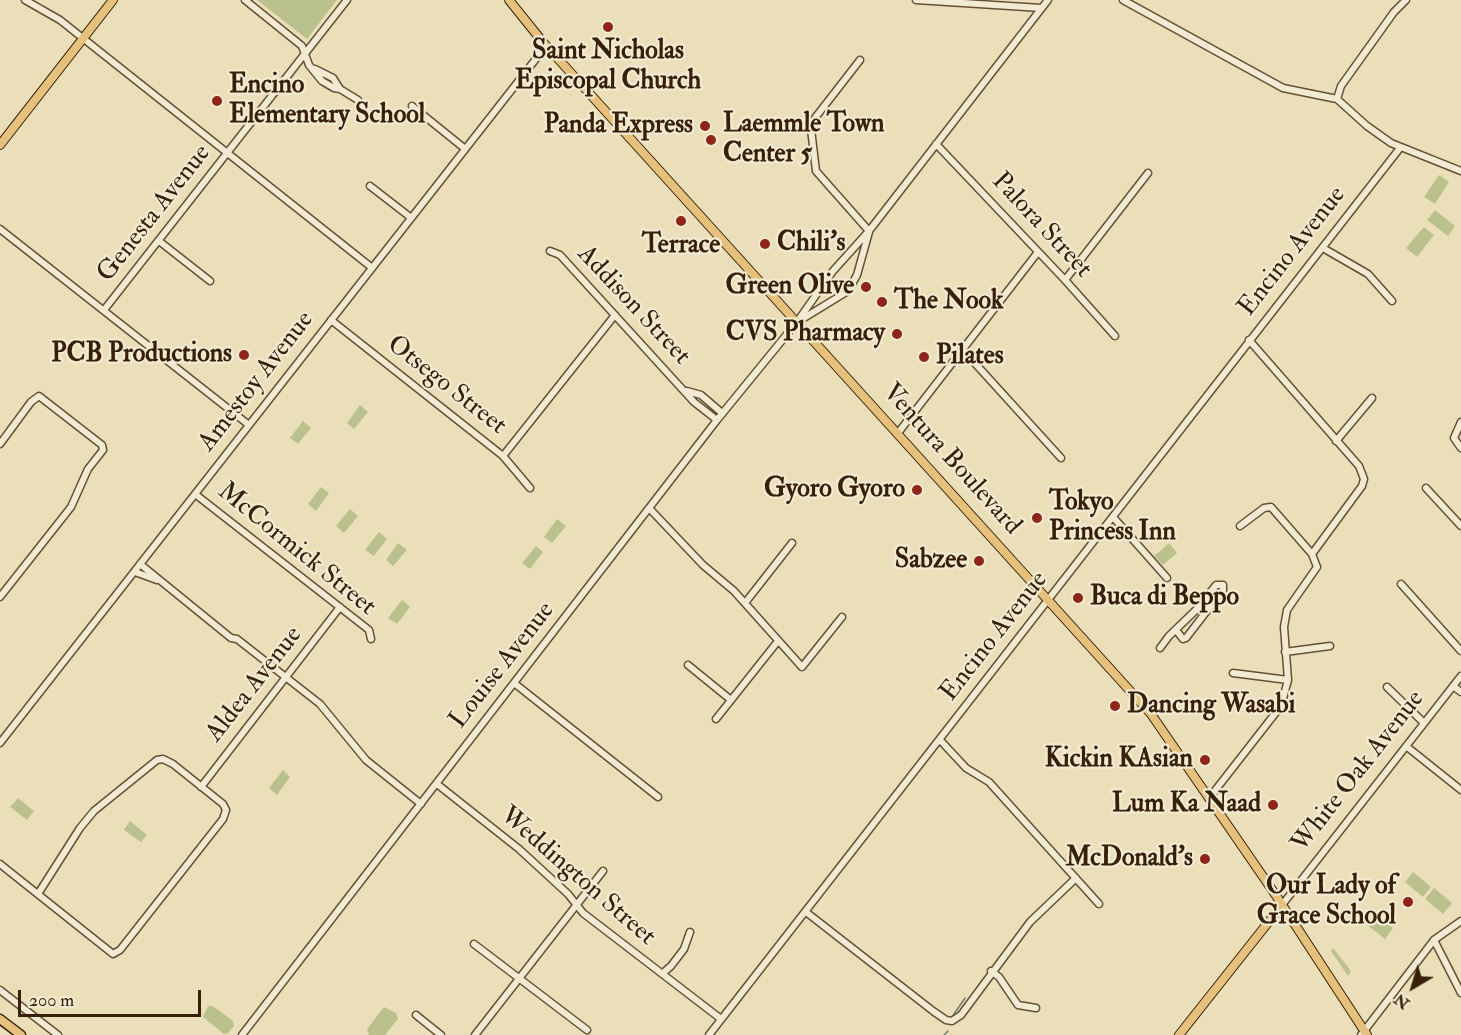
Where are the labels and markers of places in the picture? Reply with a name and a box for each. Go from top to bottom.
marker: Saint Nicholas Episcopal Church [601,20,615,34]
place label: Saint Nicholas Episcopal Church [515,36,701,98]
place label: Encino Elementary School [229,70,425,132]
marker: Encino Elementary School [210,94,224,108]
place label: Laemmle Town Center 5 [723,109,884,170]
place label: Panda Express [544,110,693,142]
marker: Panda Express [698,119,712,133]
marker: Laemmle Town Center 5 [704,133,718,147]
marker: Terrace [674,214,688,228]
place label: Chili's [777,228,845,260]
place label: Terrace [642,230,720,262]
marker: Chili's [758,237,772,251]
place label: Green Olive [726,271,854,303]
marker: Green Olive [859,280,873,294]
place label: The Nook [894,286,1003,318]
marker: The Nook [875,295,889,309]
place label: CVS Pharmacy [726,318,885,350]
marker: CVS Pharmacy [890,327,904,341]
place label: PCB Productions [51,339,232,371]
place label: Pilates [936,341,1004,373]
marker: PCB Productions [237,348,251,362]
marker: Pilates [917,350,931,364]
place label: Gyoro Gyoro [764,474,905,506]
marker: Gyoro Gyoro [910,483,924,497]
place label: Tokyo Princess Inn [1049,487,1176,548]
marker: Tokyo Princess Inn [1030,511,1044,525]
place label: Sabzee [895,545,967,577]
marker: Sabzee [972,554,986,568]
place label: Buca di Beppo [1090,582,1239,614]
marker: Buca di Beppo [1071,591,1085,605]
place label: Dancing Wasabi [1127,690,1295,722]
marker: Dancing Wasabi [1108,699,1122,713]
place label: Kickin KAsian [1045,744,1193,776]
marker: Kickin KAsian [1198,753,1212,767]
place label: Lum Ka Naad [1112,789,1261,821]
marker: Lum Ka Naad [1266,798,1280,812]
place label: McDonald's [1066,843,1193,875]
marker: McDonald's [1198,852,1212,866]
place label: Our Lady of Grace School [1257,871,1396,933]
marker: Our Lady of Grace School [1401,895,1415,909]

